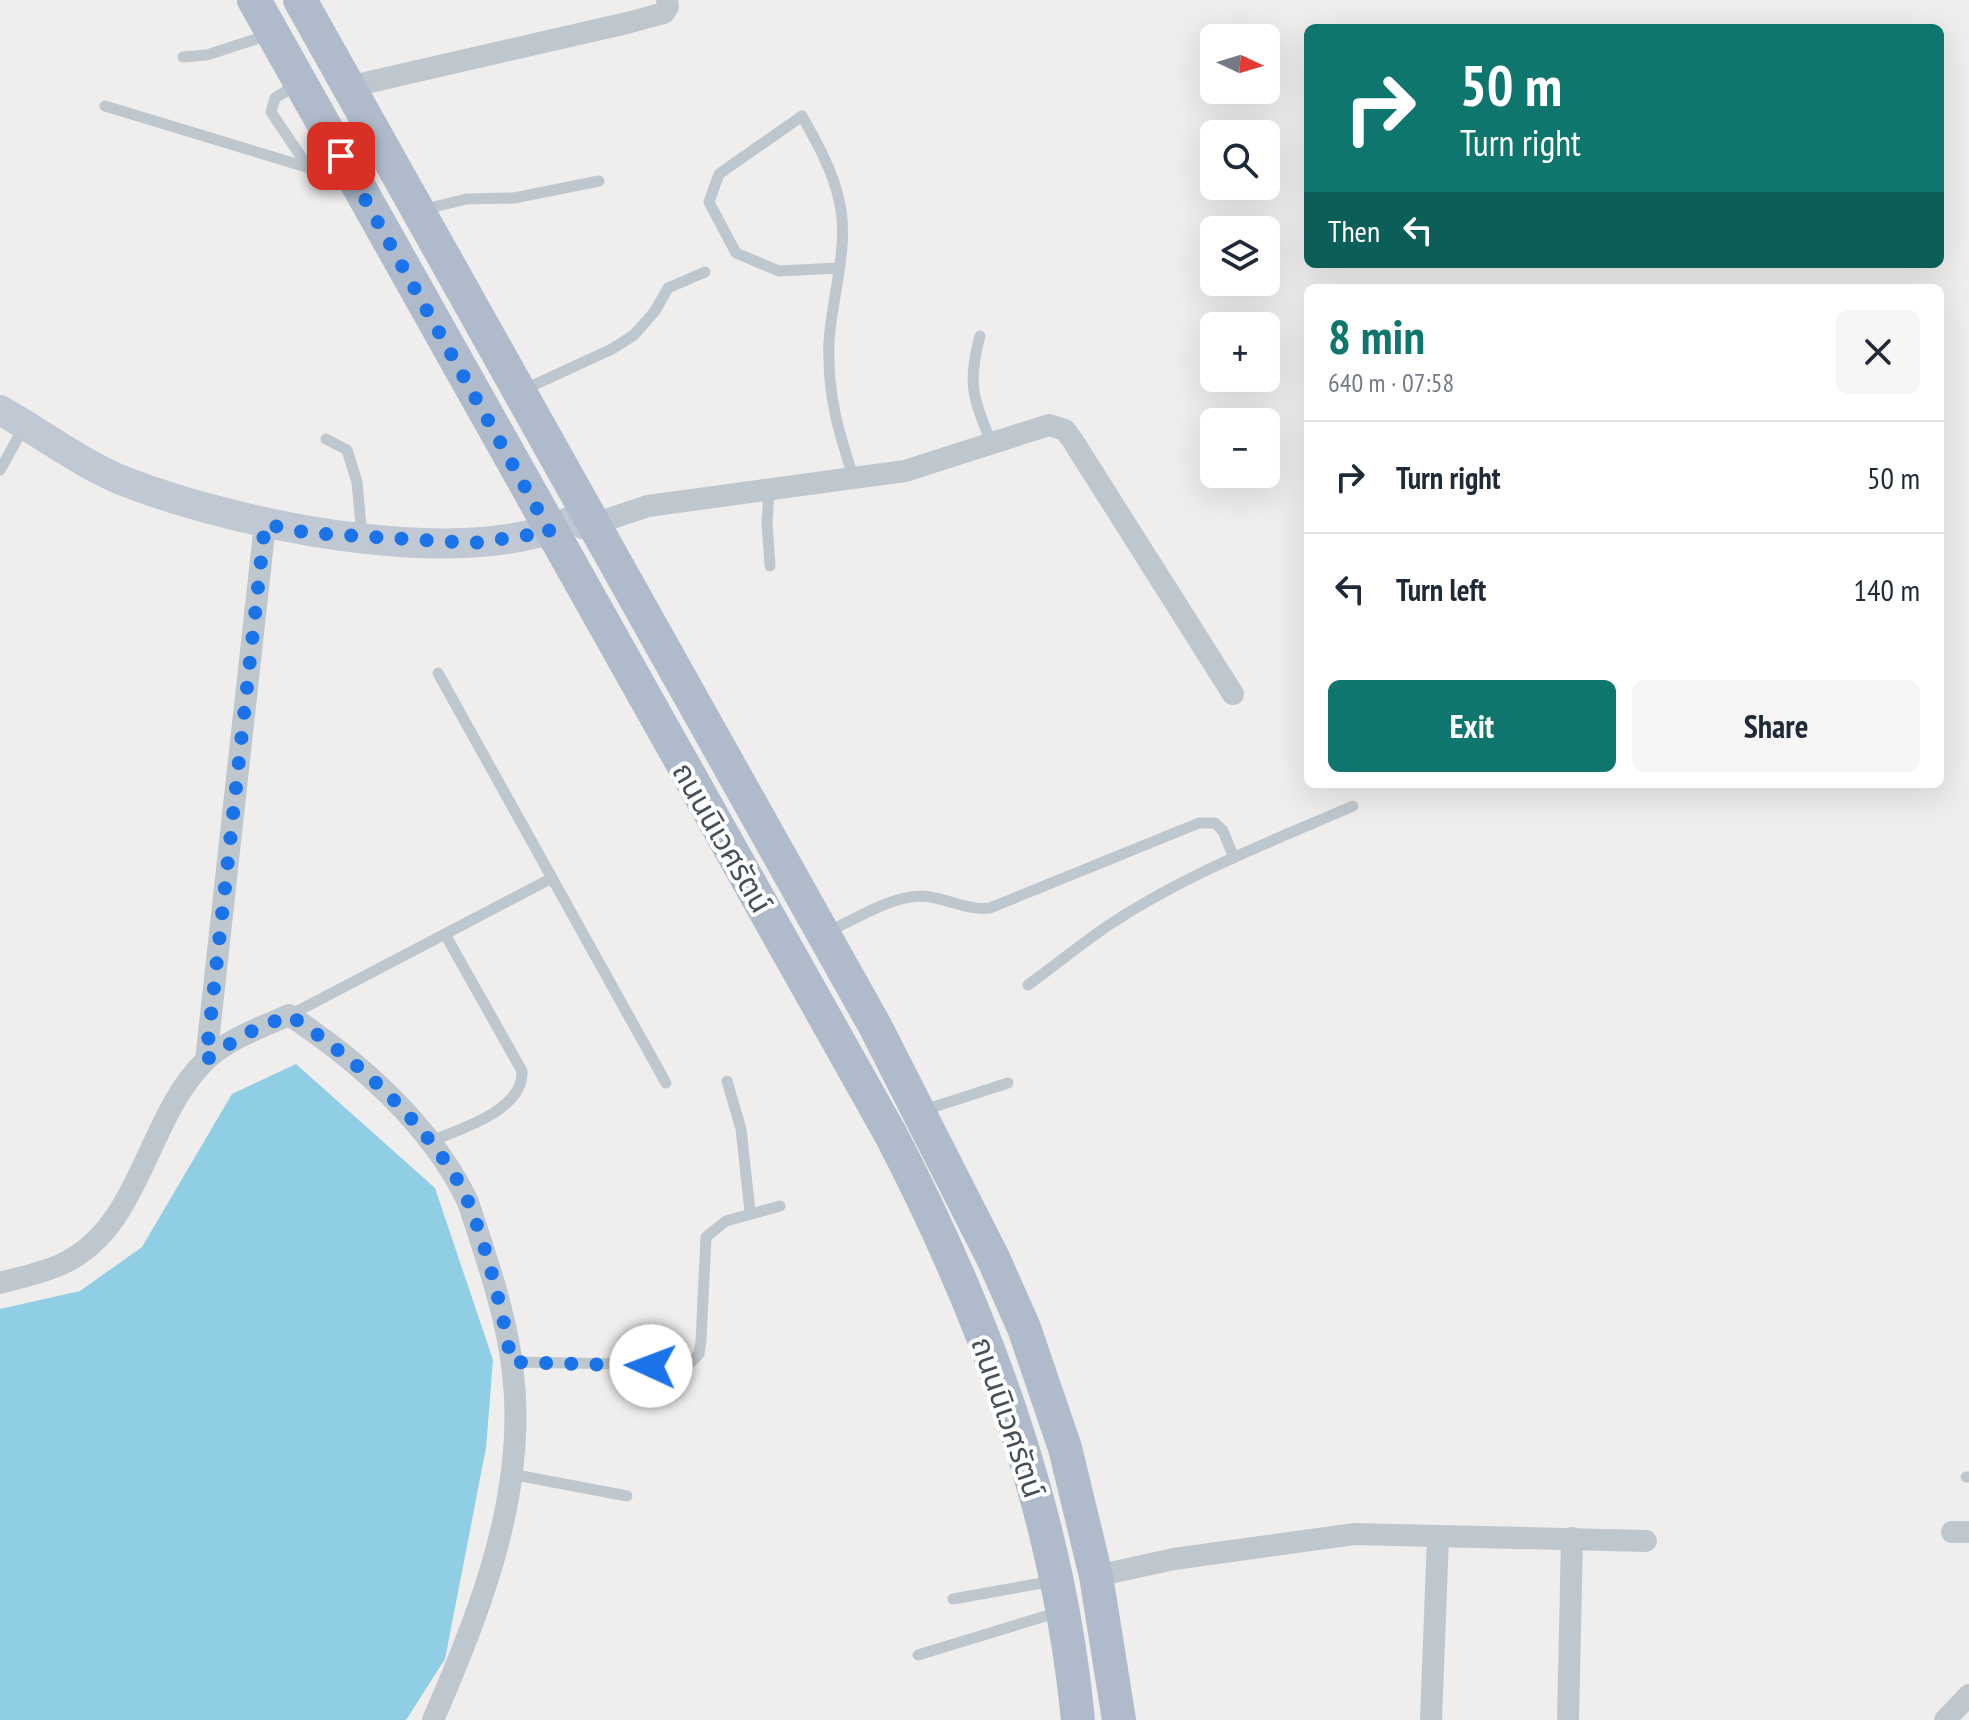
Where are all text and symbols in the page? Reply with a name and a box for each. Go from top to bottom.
north arrow [1200,24,1280,104]
map controls [1200,24,1280,488]
text: 50 m [1460,49,1562,121]
icon: right [1328,56,1432,160]
text: Turn right [1460,119,1581,166]
button: search [1200,120,1280,200]
pin [307,122,375,190]
icon: arrive [319,134,363,178]
icon: left [1396,208,1440,252]
text: Then [1328,211,1380,250]
button: layers [1200,216,1280,296]
text: 8 min [1328,305,1425,367]
button: close [1836,310,1920,394]
button: + [1200,312,1280,392]
text: 640 m · 07:58 [1328,366,1454,399]
button: − [1200,408,1280,488]
icon: right [1328,455,1372,499]
text: Turn right [1396,458,1500,497]
text: 50 m [1867,458,1920,497]
icon: left [1328,567,1372,611]
text: Turn left [1396,570,1486,609]
text: 140 m [1854,570,1920,609]
button: Exit [1328,680,1616,772]
button: Share [1632,680,1920,772]
street label: ถนนนิเวศรัตน์ [664,755,782,919]
position arrow [609,1324,693,1408]
street label: ถนนนิเวศรัตน์ [963,1331,1055,1503]

